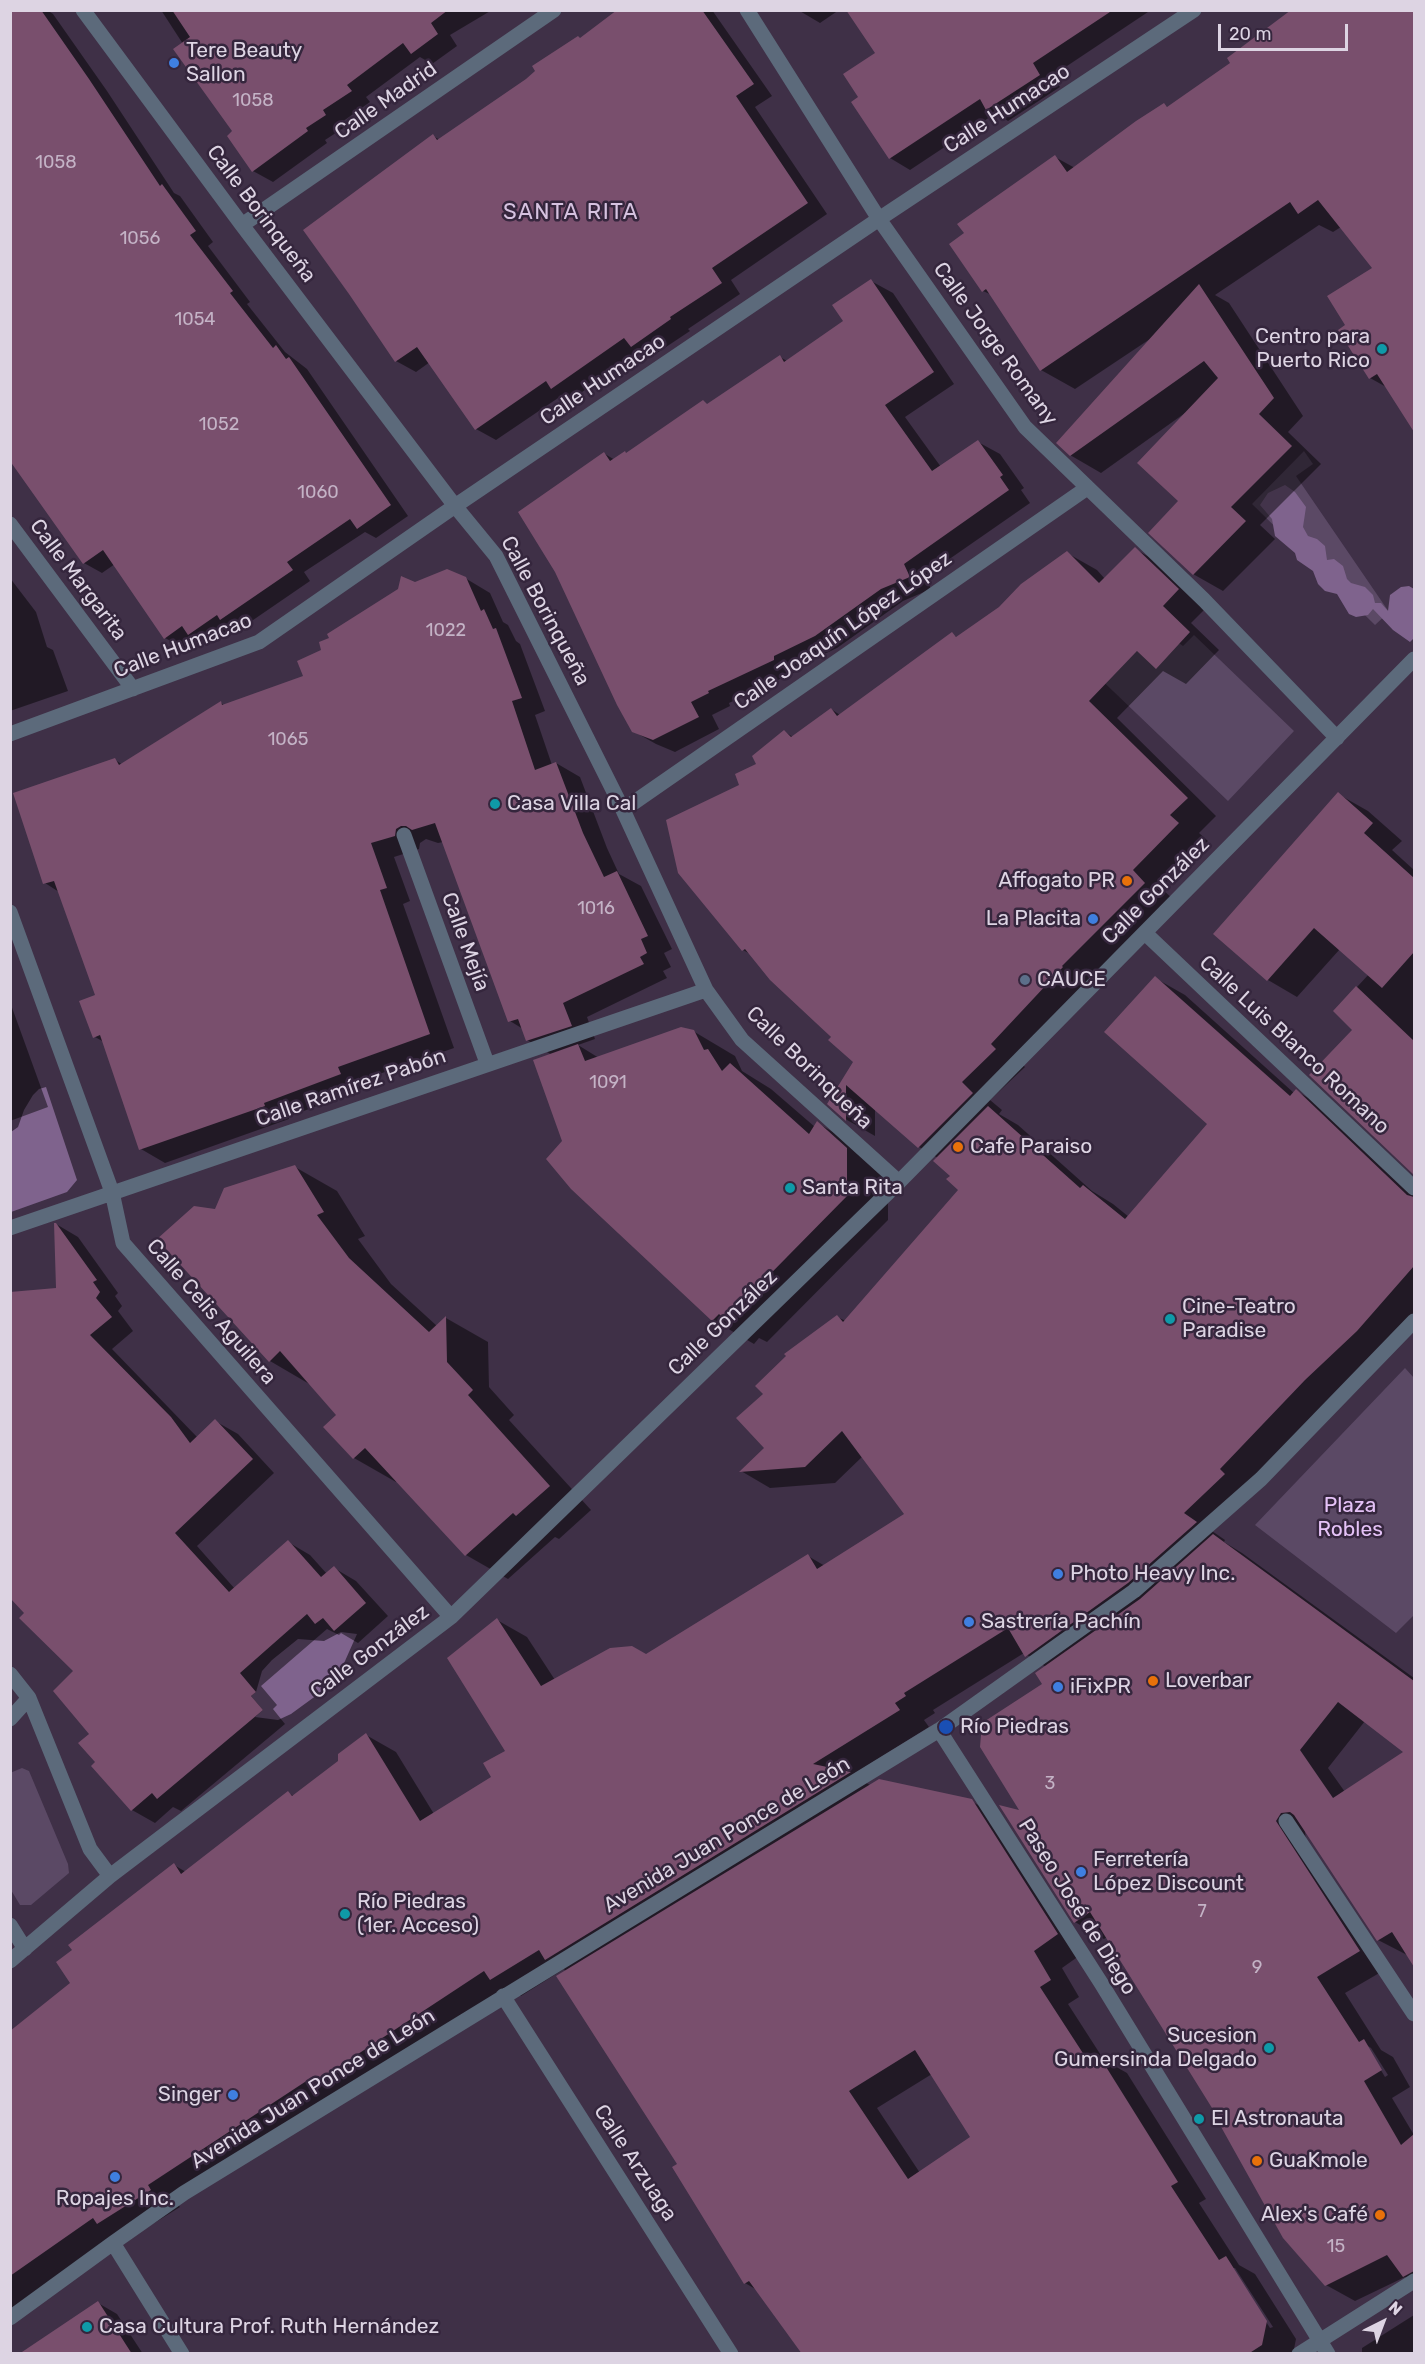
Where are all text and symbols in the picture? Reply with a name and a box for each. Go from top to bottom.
scale bar [1221,12,1352,50]
text: 20 m [1229,23,1271,45]
place label: Tere Beauty Sallon [186,38,302,88]
marker: Tere Beauty Sallon [167,56,181,70]
street label: Calle Madrid [330,57,442,145]
street label: Calle Humacao [939,59,1075,159]
house number: 1058 [232,90,274,112]
street label: Calle Borinqueña [201,140,321,288]
house number: 1058 [35,152,77,174]
district label: SANTA RITA [503,200,639,226]
house number: 1056 [120,228,160,250]
street label: Calle Jorge Romany [927,258,1063,430]
house number: 1054 [174,309,216,331]
place label: Centro para Puerto Rico [1255,324,1370,374]
street label: Calle Humacao [536,329,670,431]
marker: Centro para Puerto Rico [1375,342,1389,356]
house number: 1052 [199,414,239,436]
house number: 1060 [297,482,339,504]
street label: Calle Margarita [24,514,132,646]
street label: Calle Borinqueña [495,532,595,690]
street label: Calle Joaquín López López [729,546,957,716]
street label: Calle Humacao [110,608,256,684]
house number: 1022 [426,620,466,642]
house number: 1065 [268,729,308,751]
place label: Casa Villa Cal [507,791,636,817]
marker: Casa Villa Cal [488,797,502,811]
street label: Calle González [1097,832,1215,950]
place label: Affogato PR [998,868,1115,894]
marker: Affogato PR [1120,874,1134,888]
street label: Calle Mejía [436,889,494,995]
house number: 1016 [577,898,615,920]
place label: La Placita [986,906,1081,932]
marker: La Placita [1086,912,1100,926]
street label: Calle Luis Blanco Romano [1194,950,1394,1140]
place label: CAUCE [1037,967,1106,993]
marker: CAUCE [1018,973,1032,987]
street label: Calle Borinqueña [741,1001,877,1135]
street label: Calle Ramírez Pabón [253,1044,449,1132]
house number: 1091 [589,1072,627,1094]
place label: Cafe Paraiso [970,1134,1092,1160]
marker: Cafe Paraiso [951,1140,965,1154]
place label: Santa Rita [802,1175,903,1201]
marker: Santa Rita [783,1181,797,1195]
street label: Calle Celis Aguilera [141,1234,281,1390]
street label: Calle González [663,1265,783,1381]
place label: Cine-Teatro Paradise [1182,1294,1296,1344]
marker: Cine-Teatro Paradise [1163,1312,1177,1326]
park label: Plaza Robles [1317,1493,1383,1543]
place label: Photo Heavy Inc. [1070,1561,1235,1587]
marker: Photo Heavy Inc. [1051,1567,1065,1581]
street label: Calle González [306,1599,434,1705]
place label: Sastrería Pachín [981,1609,1141,1635]
marker: Sastrería Pachín [962,1615,976,1629]
place label: Loverbar [1165,1668,1251,1694]
place label: iFixPR [1070,1674,1131,1700]
marker: Loverbar [1146,1674,1160,1688]
marker: iFixPR [1051,1680,1065,1694]
place label: Río Piedras [960,1714,1069,1740]
marker: Río Piedras [937,1718,955,1736]
street label: Avenida Juan Ponce de León [599,1751,855,1919]
house number: 3 [1045,1773,1055,1795]
street label: Paseo José de Diego [1013,1814,1141,2000]
place label: Ferretería López Discount [1093,1847,1244,1897]
marker: Ferretería López Discount [1074,1865,1088,1879]
place label: Río Piedras (1er. Acceso) [357,1889,479,1939]
house number: 7 [1197,1901,1207,1923]
marker: Río Piedras (1er. Acceso) [338,1907,352,1921]
house number: 9 [1252,1957,1262,1979]
street label: Avenida Juan Ponce de León [186,2003,440,2175]
place label: Sucesion Gumersinda Delgado [1054,2023,1257,2073]
marker: Sucesion Gumersinda Delgado [1262,2041,1276,2055]
place label: Singer [158,2082,221,2108]
marker: Singer [226,2088,240,2102]
street label: Calle Arzuaga [588,2100,682,2226]
place label: El Astronauta [1211,2106,1344,2132]
marker: El Astronauta [1192,2112,1206,2126]
place label: GuaKmole [1269,2148,1368,2174]
marker: GuaKmole [1250,2154,1264,2168]
marker: Ropajes Inc. [108,2170,122,2184]
place label: Ropajes Inc. [56,2186,174,2212]
place label: Alex's Café [1261,2202,1368,2228]
marker: Alex's Café [1373,2208,1387,2222]
house number: 15 [1327,2236,1345,2258]
north arrow [1353,2292,1413,2352]
text: N [1385,2297,1406,2319]
place label: Casa Cultura Prof. Ruth Hernández [99,2314,439,2340]
marker: Casa Cultura Prof. Ruth Hernández [80,2320,94,2334]

